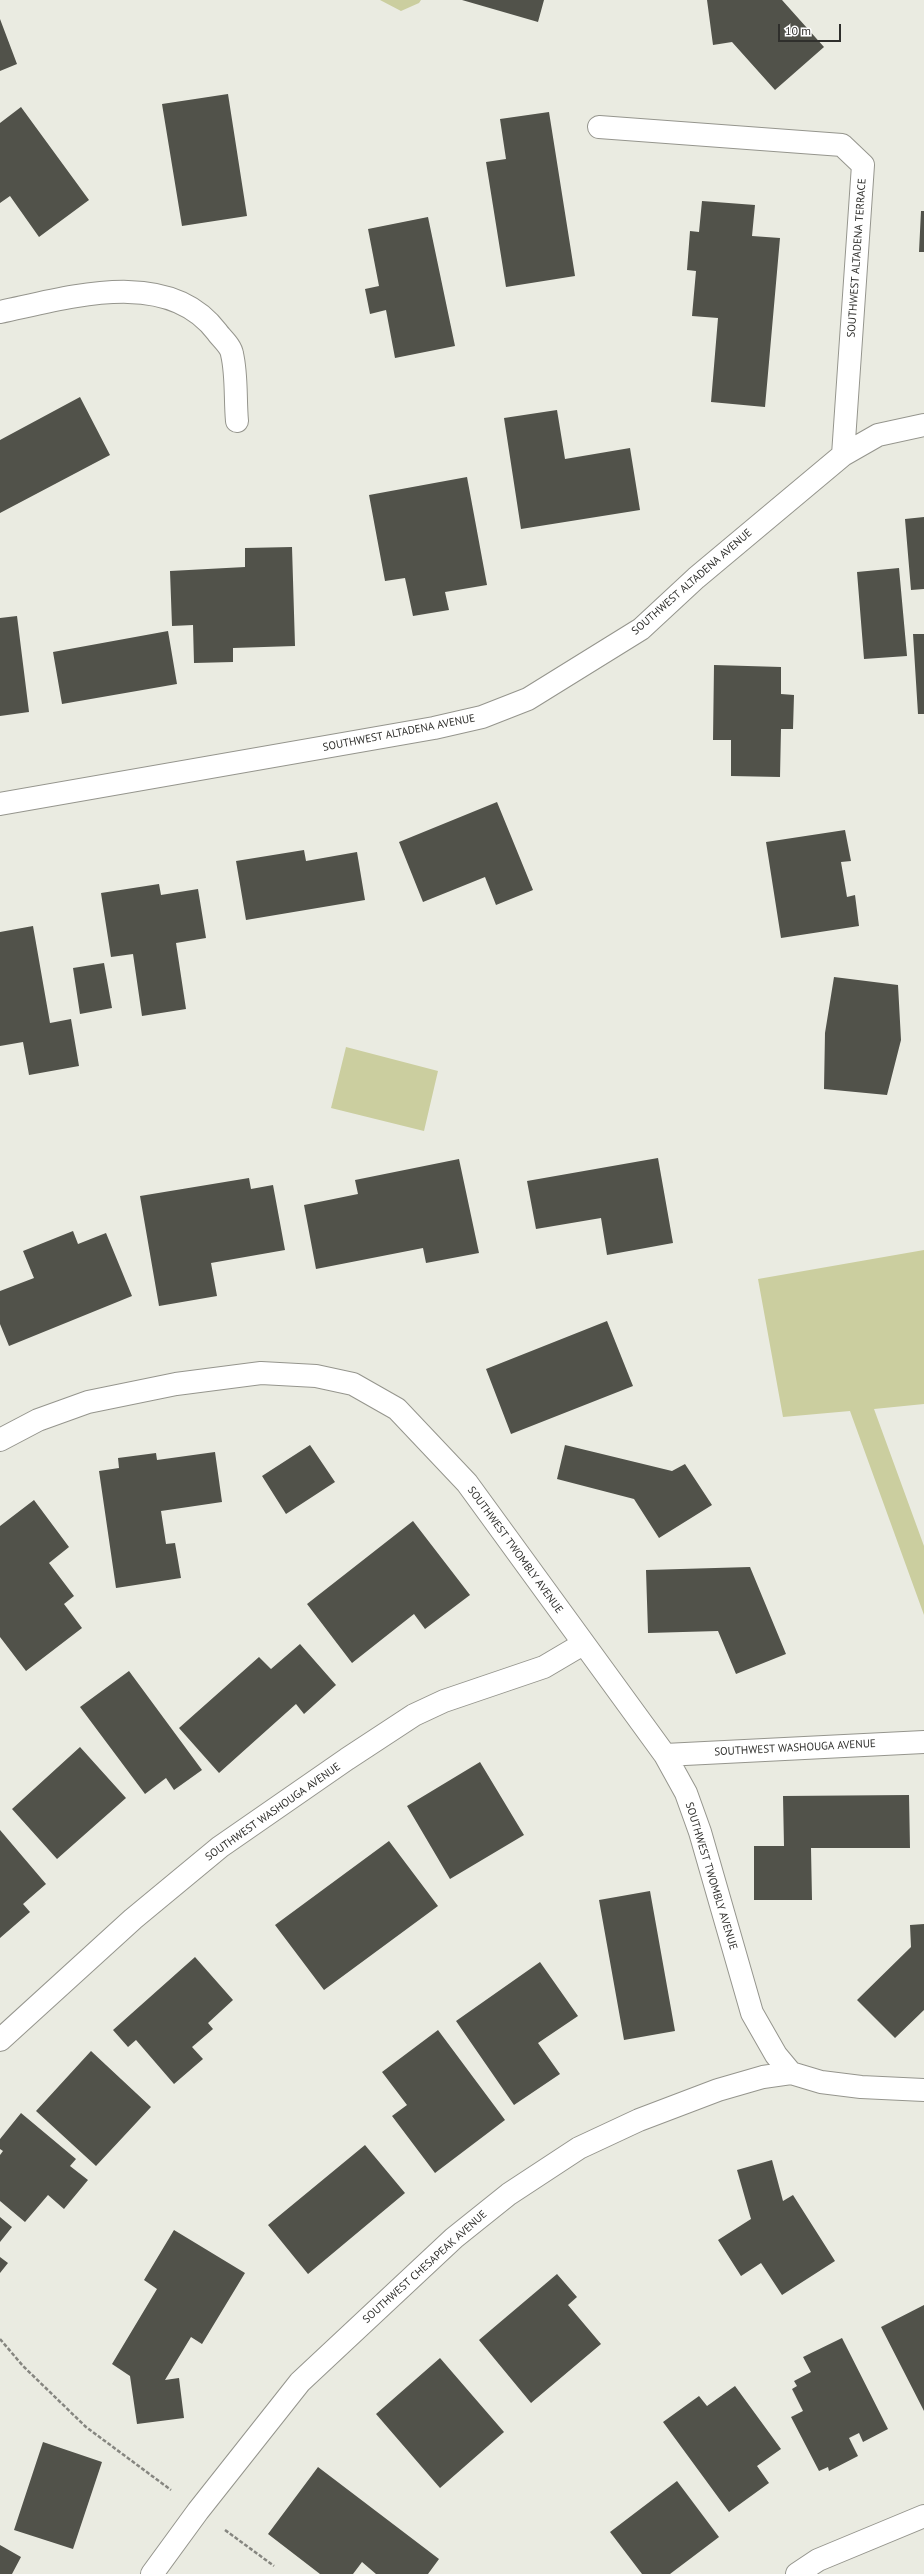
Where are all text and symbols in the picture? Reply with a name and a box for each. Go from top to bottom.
scale bar [780,16,843,42]
text: 10 m [785,23,811,38]
street label: SOUTHWEST ALTADENA TERRACE [845,178,869,338]
street label: SOUTHWEST ALTADENA AVENUE [629,526,755,638]
street label: SOUTHWEST ALTADENA AVENUE [322,712,476,754]
street label: SOUTHWEST TWOMBLY AVENUE [464,1484,566,1616]
street label: SOUTHWEST WASHOUGA AVENUE [714,1737,876,1759]
street label: SOUTHWEST WASHOUGA AVENUE [203,1760,343,1864]
street label: SOUTHWEST TWOMBLY AVENUE [682,1801,740,1951]
street label: SOUTHWEST CHESAPEAK AVENUE [360,2208,490,2326]

